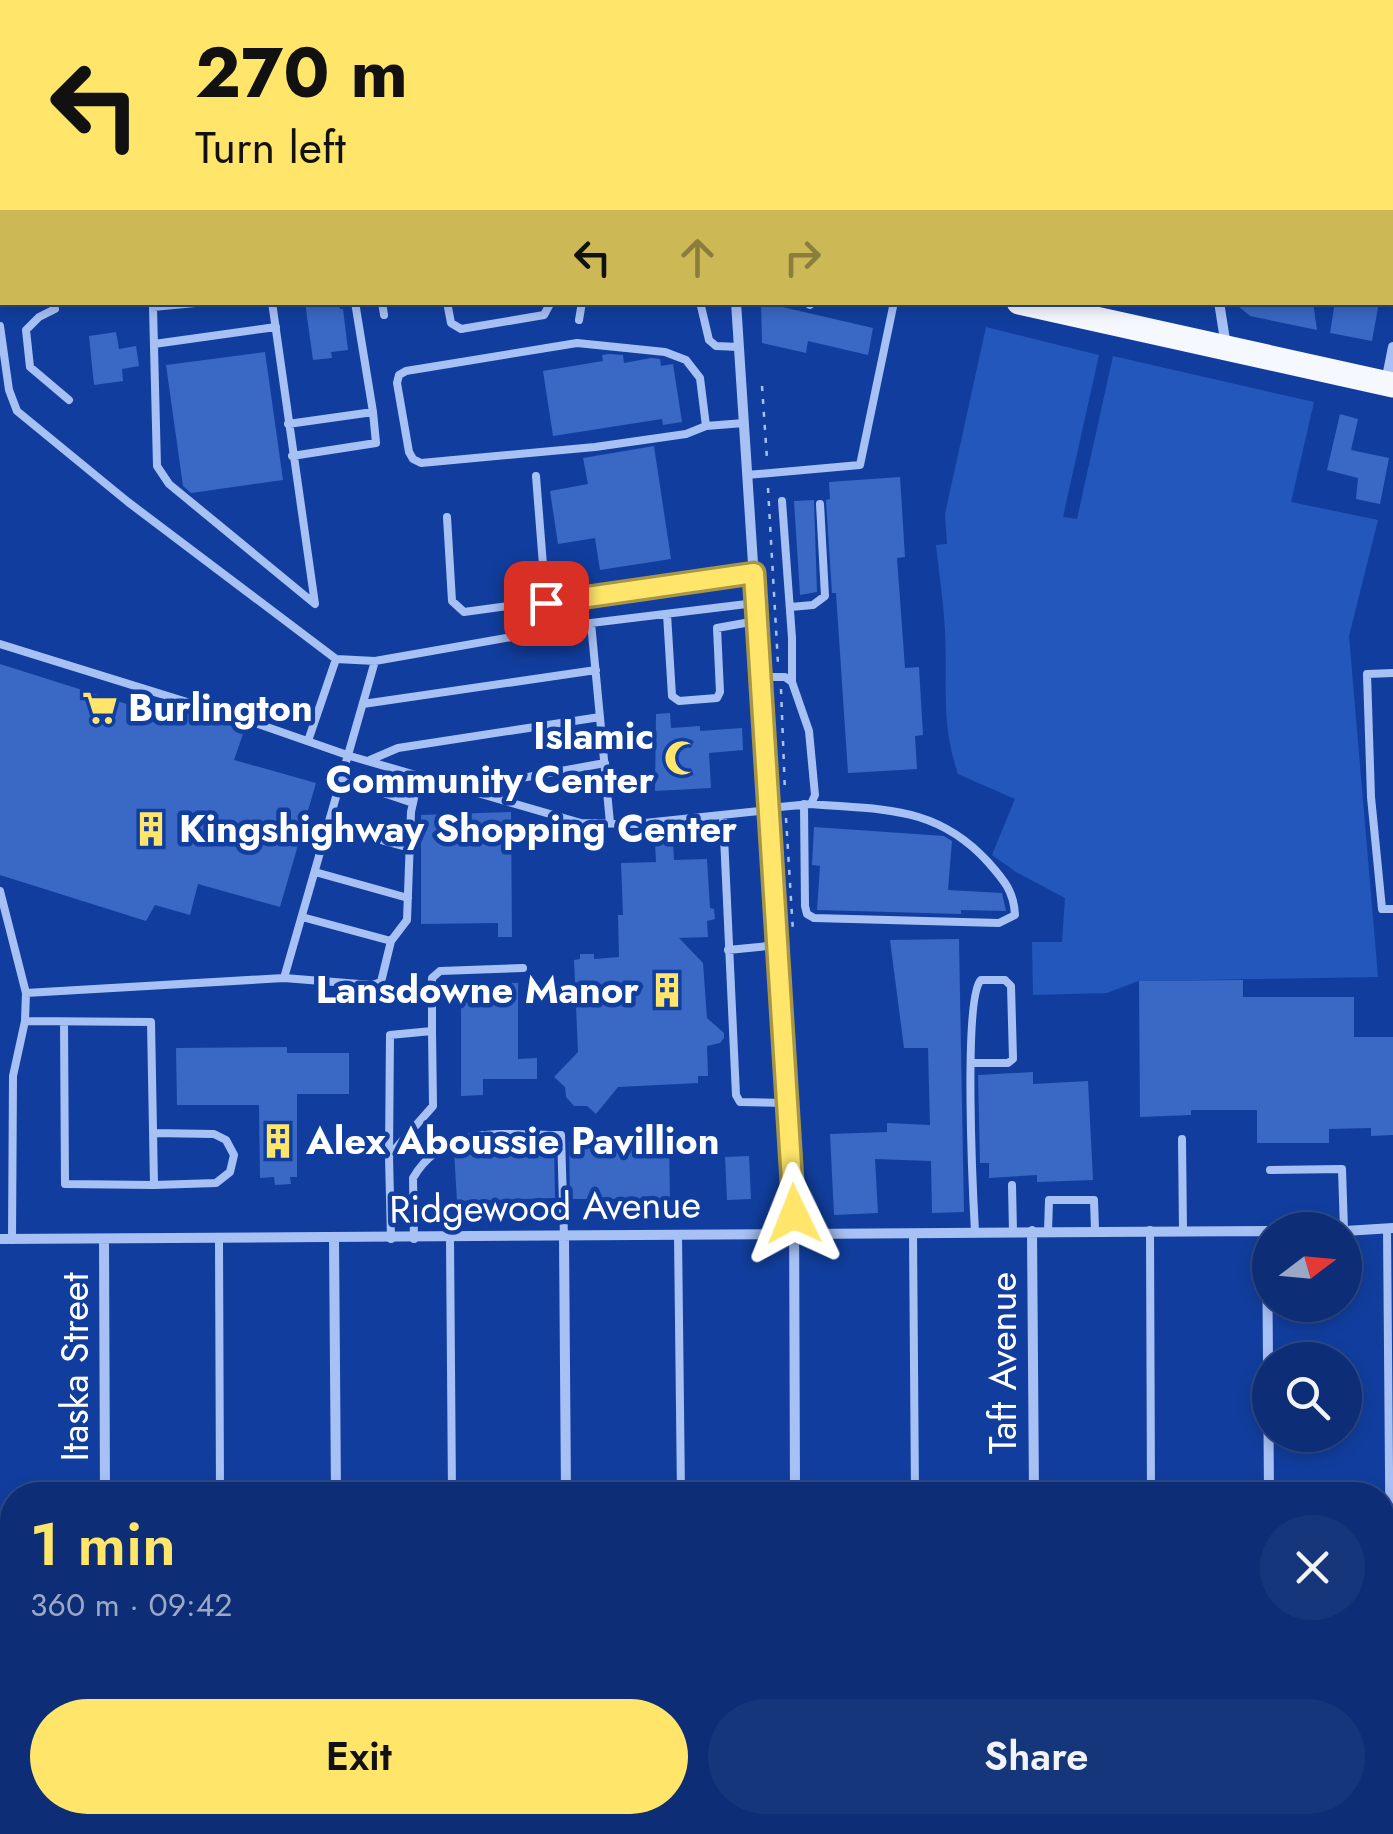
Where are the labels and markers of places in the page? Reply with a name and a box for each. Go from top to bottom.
pin [504,561,589,646]
place label: Burlington [128,680,313,735]
supermarket icon: Burlington [81,689,119,727]
place label: Islamic Community Center [325,708,654,807]
mosque icon: Islamic Community Center [663,739,701,777]
place label: Kingshighway Shopping Center [179,801,737,856]
building icon: Kingshighway Shopping Center [132,810,170,848]
place label: Lansdowne Manor [316,962,639,1017]
building icon: Lansdowne Manor [648,971,686,1009]
place label: Alex Aboussie Pavillion [305,1113,720,1168]
building icon: Alex Aboussie Pavillion [259,1122,297,1160]

